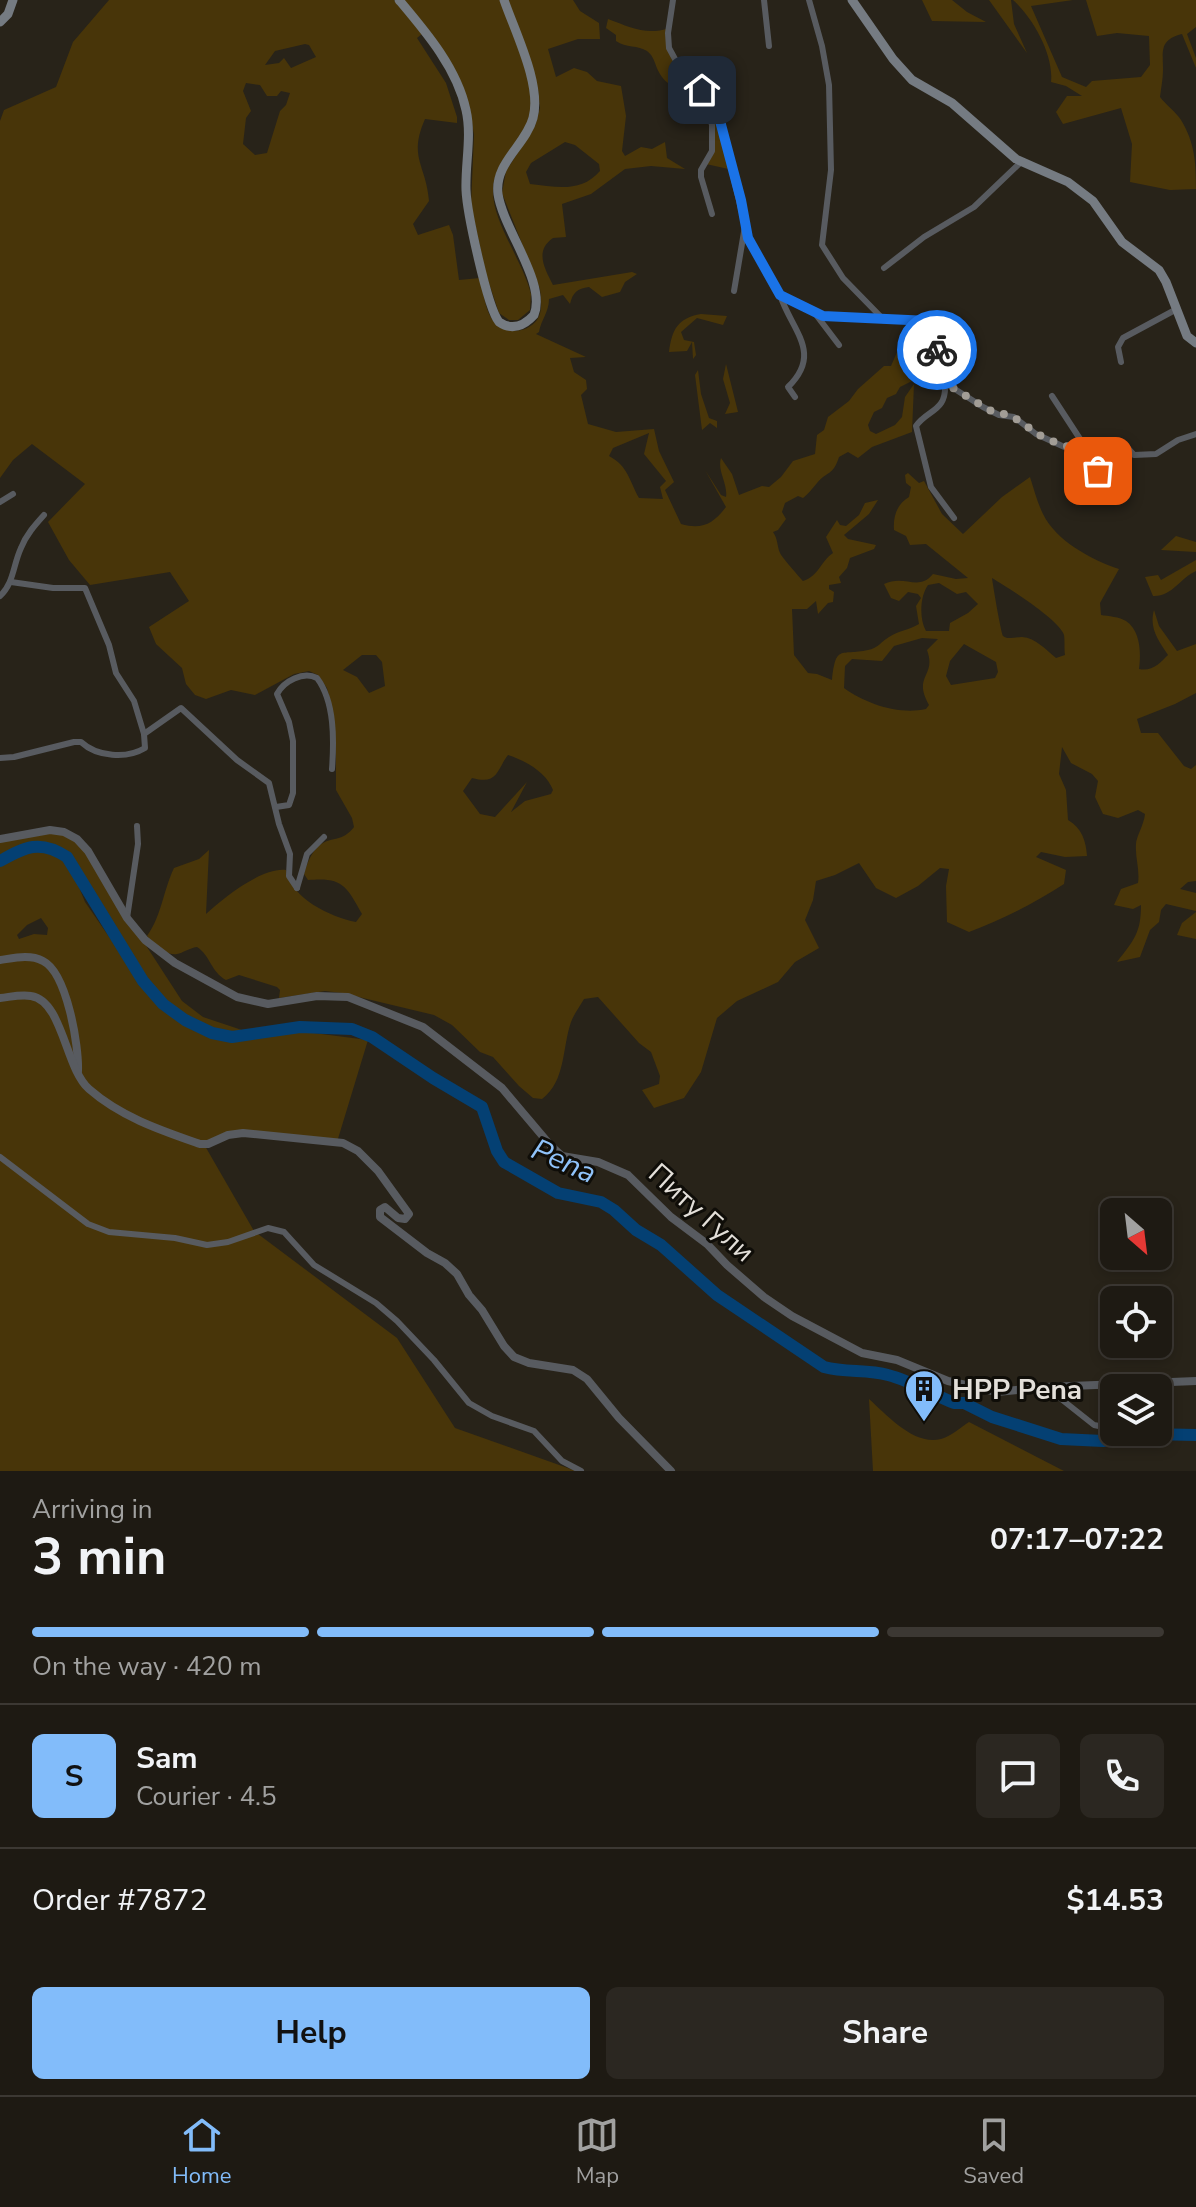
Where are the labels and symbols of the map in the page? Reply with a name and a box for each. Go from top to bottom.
pin [668,56,736,124]
courier [897,310,977,390]
pin [1064,437,1132,505]
water label: Pena [525,1129,603,1194]
street label: Питу Гули [640,1155,763,1271]
north arrow [1100,1198,1172,1270]
building icon: HPP Pena [903,1368,945,1423]
place label: HPP Pena [952,1371,1082,1409]

